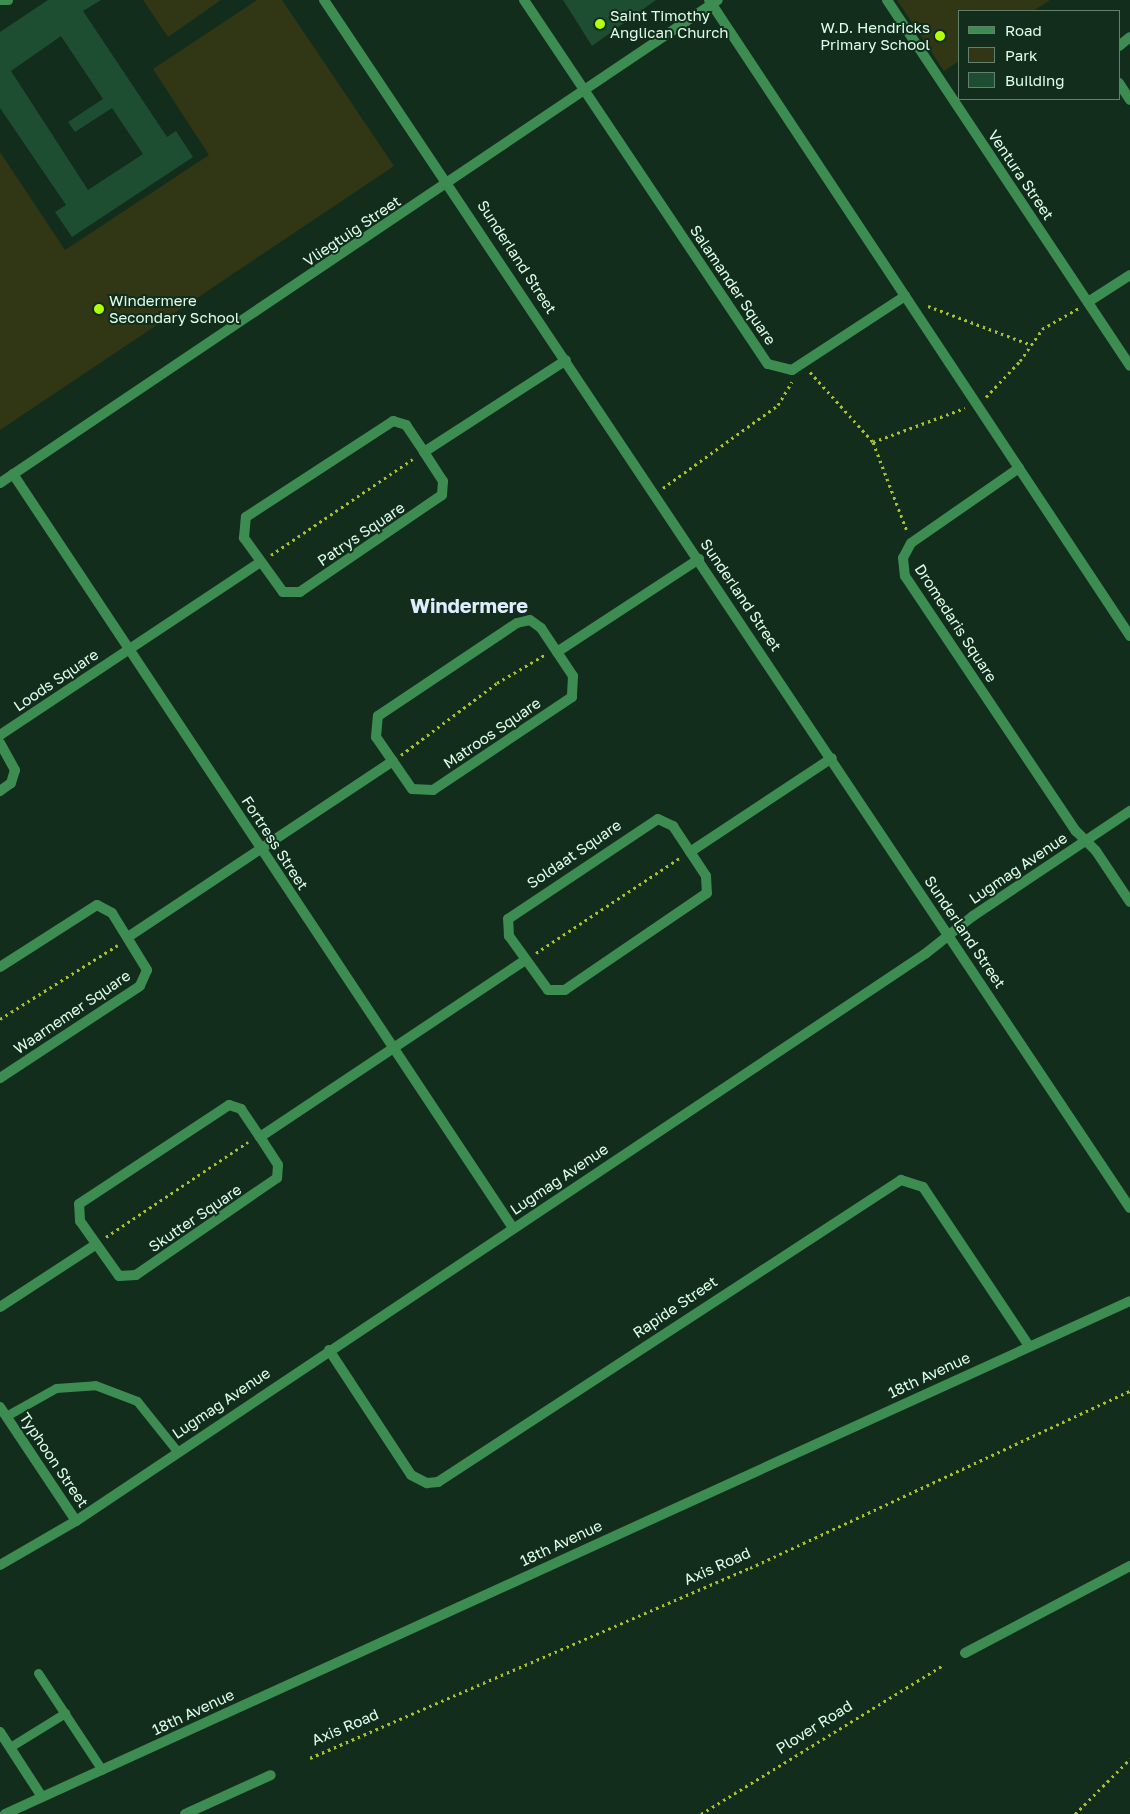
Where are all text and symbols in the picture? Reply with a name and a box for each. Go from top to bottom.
place label: Saint Timothy Anglican Church [610,6,729,41]
legend [958,10,1120,100]
marker: Saint Timothy Anglican Church [594,18,606,30]
place label: W.D. Hendricks Primary School [820,18,930,53]
text: Road [1005,21,1042,39]
marker: W.D. Hendricks Primary School [934,30,946,42]
text: Park [1005,46,1037,64]
text: Building [1005,71,1065,89]
street label: Ventura Street [984,127,1058,223]
street label: Vliegtuig Street [300,192,404,270]
street label: Sunderland Street [474,197,560,317]
street label: Salamander Square [686,222,780,348]
place label: Windermere Secondary School [109,291,240,326]
marker: Windermere Secondary School [93,303,105,315]
street label: Patrys Square [314,498,408,570]
street label: Sunderland Street [697,535,785,655]
street label: Dromedaris Square [911,561,1001,685]
district label: Windermere [410,593,528,617]
street label: Loods Square [10,645,102,715]
street label: Matroos Square [440,694,544,772]
street label: Fortress Street [238,793,312,893]
street label: Soldaat Square [523,816,625,892]
street label: Lugmag Avenue [966,829,1070,907]
street label: Sunderland Street [921,872,1009,992]
street label: Waarnemer Square [10,966,134,1058]
street label: Lugmag Avenue [507,1140,611,1218]
street label: Skutter Square [145,1180,245,1256]
street label: Rapide Street [629,1272,721,1342]
street label: 18th Avenue [885,1348,973,1402]
street label: Lugmag Avenue [169,1364,273,1442]
street label: Typhoon Street [16,1409,92,1511]
street label: 18th Avenue [517,1516,605,1570]
street label: Axis Road [681,1543,753,1589]
street label: 18th Avenue [149,1685,237,1739]
street label: Plover Road [773,1696,855,1758]
street label: Axis Road [309,1705,381,1749]

